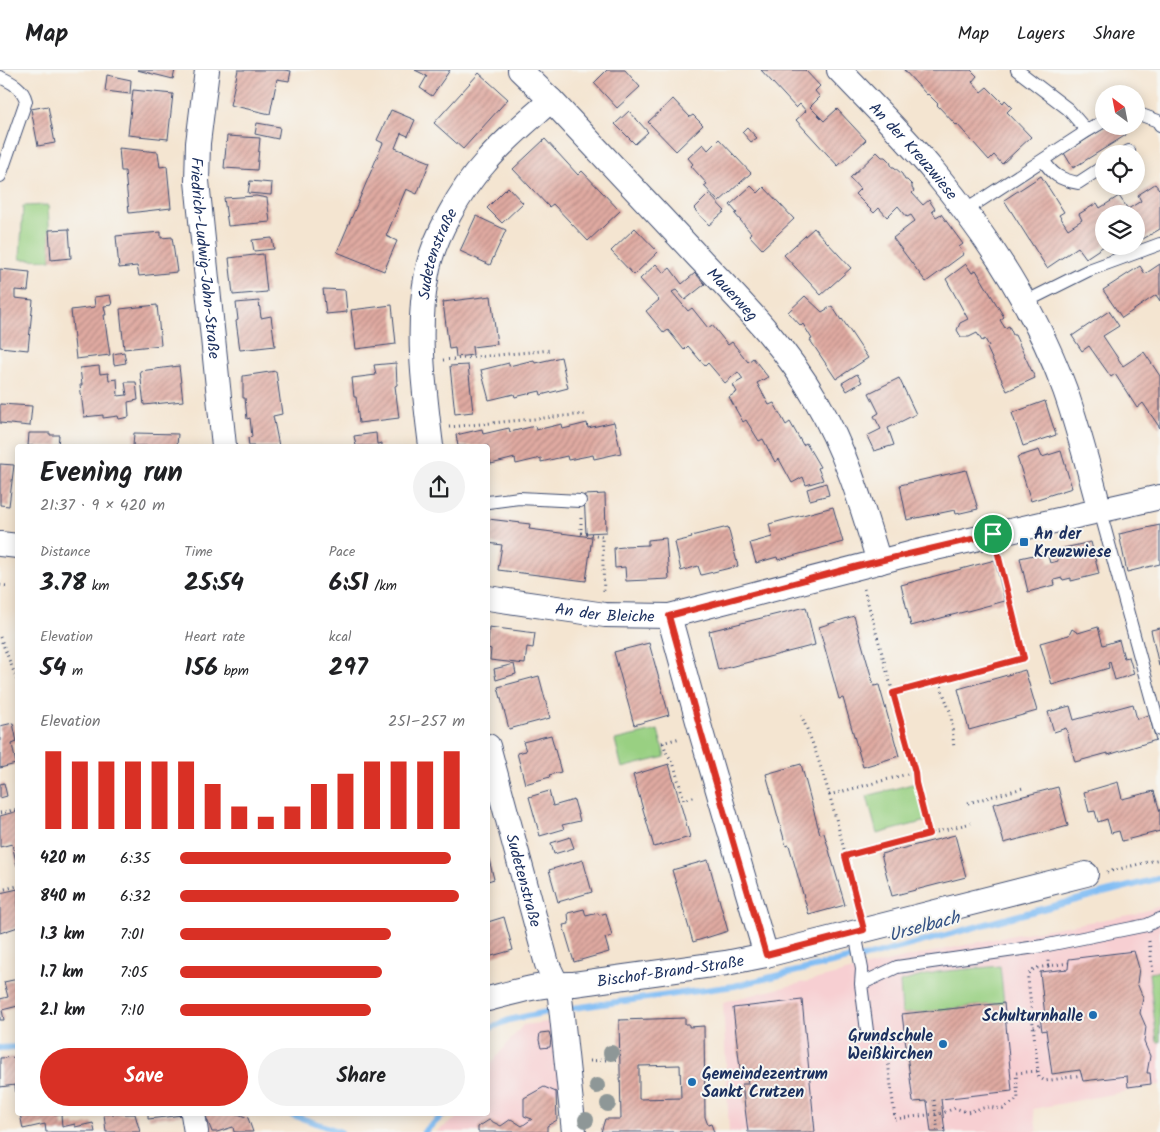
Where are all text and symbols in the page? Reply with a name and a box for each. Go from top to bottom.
text: Map [25,15,68,54]
text: Map [958,20,989,49]
text: Layers [1017,20,1065,49]
text: Share [1093,20,1135,49]
north arrow [1095,85,1145,135]
map controls [1095,85,1145,255]
street label: An der Kreuzwiese [862,97,963,206]
button: locate [1095,145,1145,195]
street label: Friedrich-Ludwig-Jahn-Straße [183,157,226,360]
street label: Sudetenstraße [412,204,465,301]
button: layers [1095,205,1145,255]
street label: Mauerweg [700,262,764,327]
text: Evening run [40,451,183,496]
button: share [413,461,465,513]
text: 21:37 · 9 × 420 m [40,493,165,518]
pin [972,513,1014,555]
icon: arrive [979,520,1007,548]
place label: An der Kreuzwiese [1034,522,1111,565]
marker: An der Kreuzwiese [1018,536,1030,548]
text: Distance [40,541,90,563]
text: Time [184,541,213,563]
text: Pace [329,541,355,563]
text: 3.78 [40,563,86,603]
text: 25:54 [184,563,244,603]
text: 6:51 [329,563,369,603]
text: km [86,575,109,597]
text: /km [369,575,397,597]
street label: An der Bleiche [553,597,655,630]
text: Elevation [40,626,93,648]
text: Heart rate [184,626,245,648]
text: kcal [329,626,351,648]
text: 54 [40,648,66,688]
text: 156 [184,648,218,688]
text: 297 [329,648,368,688]
text: m [66,660,83,682]
text: bpm [218,660,249,682]
text: Elevation [40,709,101,734]
text: 251–257 m [388,709,465,734]
street label: Sudetenstraße [498,831,547,930]
text: 420 m [40,846,86,871]
text: 6:35 [120,846,151,871]
text: 840 m [40,884,86,909]
text: 6:32 [120,884,151,909]
water label: Urselbach [886,904,964,951]
text: 1.3 km [40,922,85,947]
text: 7:01 [120,922,144,947]
street label: Bischof-Brand-Straße [596,949,746,995]
text: 1.7 km [40,960,83,985]
text: 7:05 [120,960,148,985]
text: 2.1 km [40,998,85,1023]
text: 7:10 [120,998,144,1023]
place label: Schulturnhalle [982,1004,1083,1029]
marker: Schulturnhalle [1087,1009,1099,1021]
place label: Grundschule Weißkirchen [848,1024,933,1067]
marker: Grundschule Weißkirchen [937,1038,949,1050]
button: Save [40,1048,248,1106]
button: Share [258,1048,465,1106]
place label: Gemeindezentrum Sankt Crutzen [702,1062,828,1105]
marker: Gemeindezentrum Sankt Crutzen [686,1076,698,1088]

